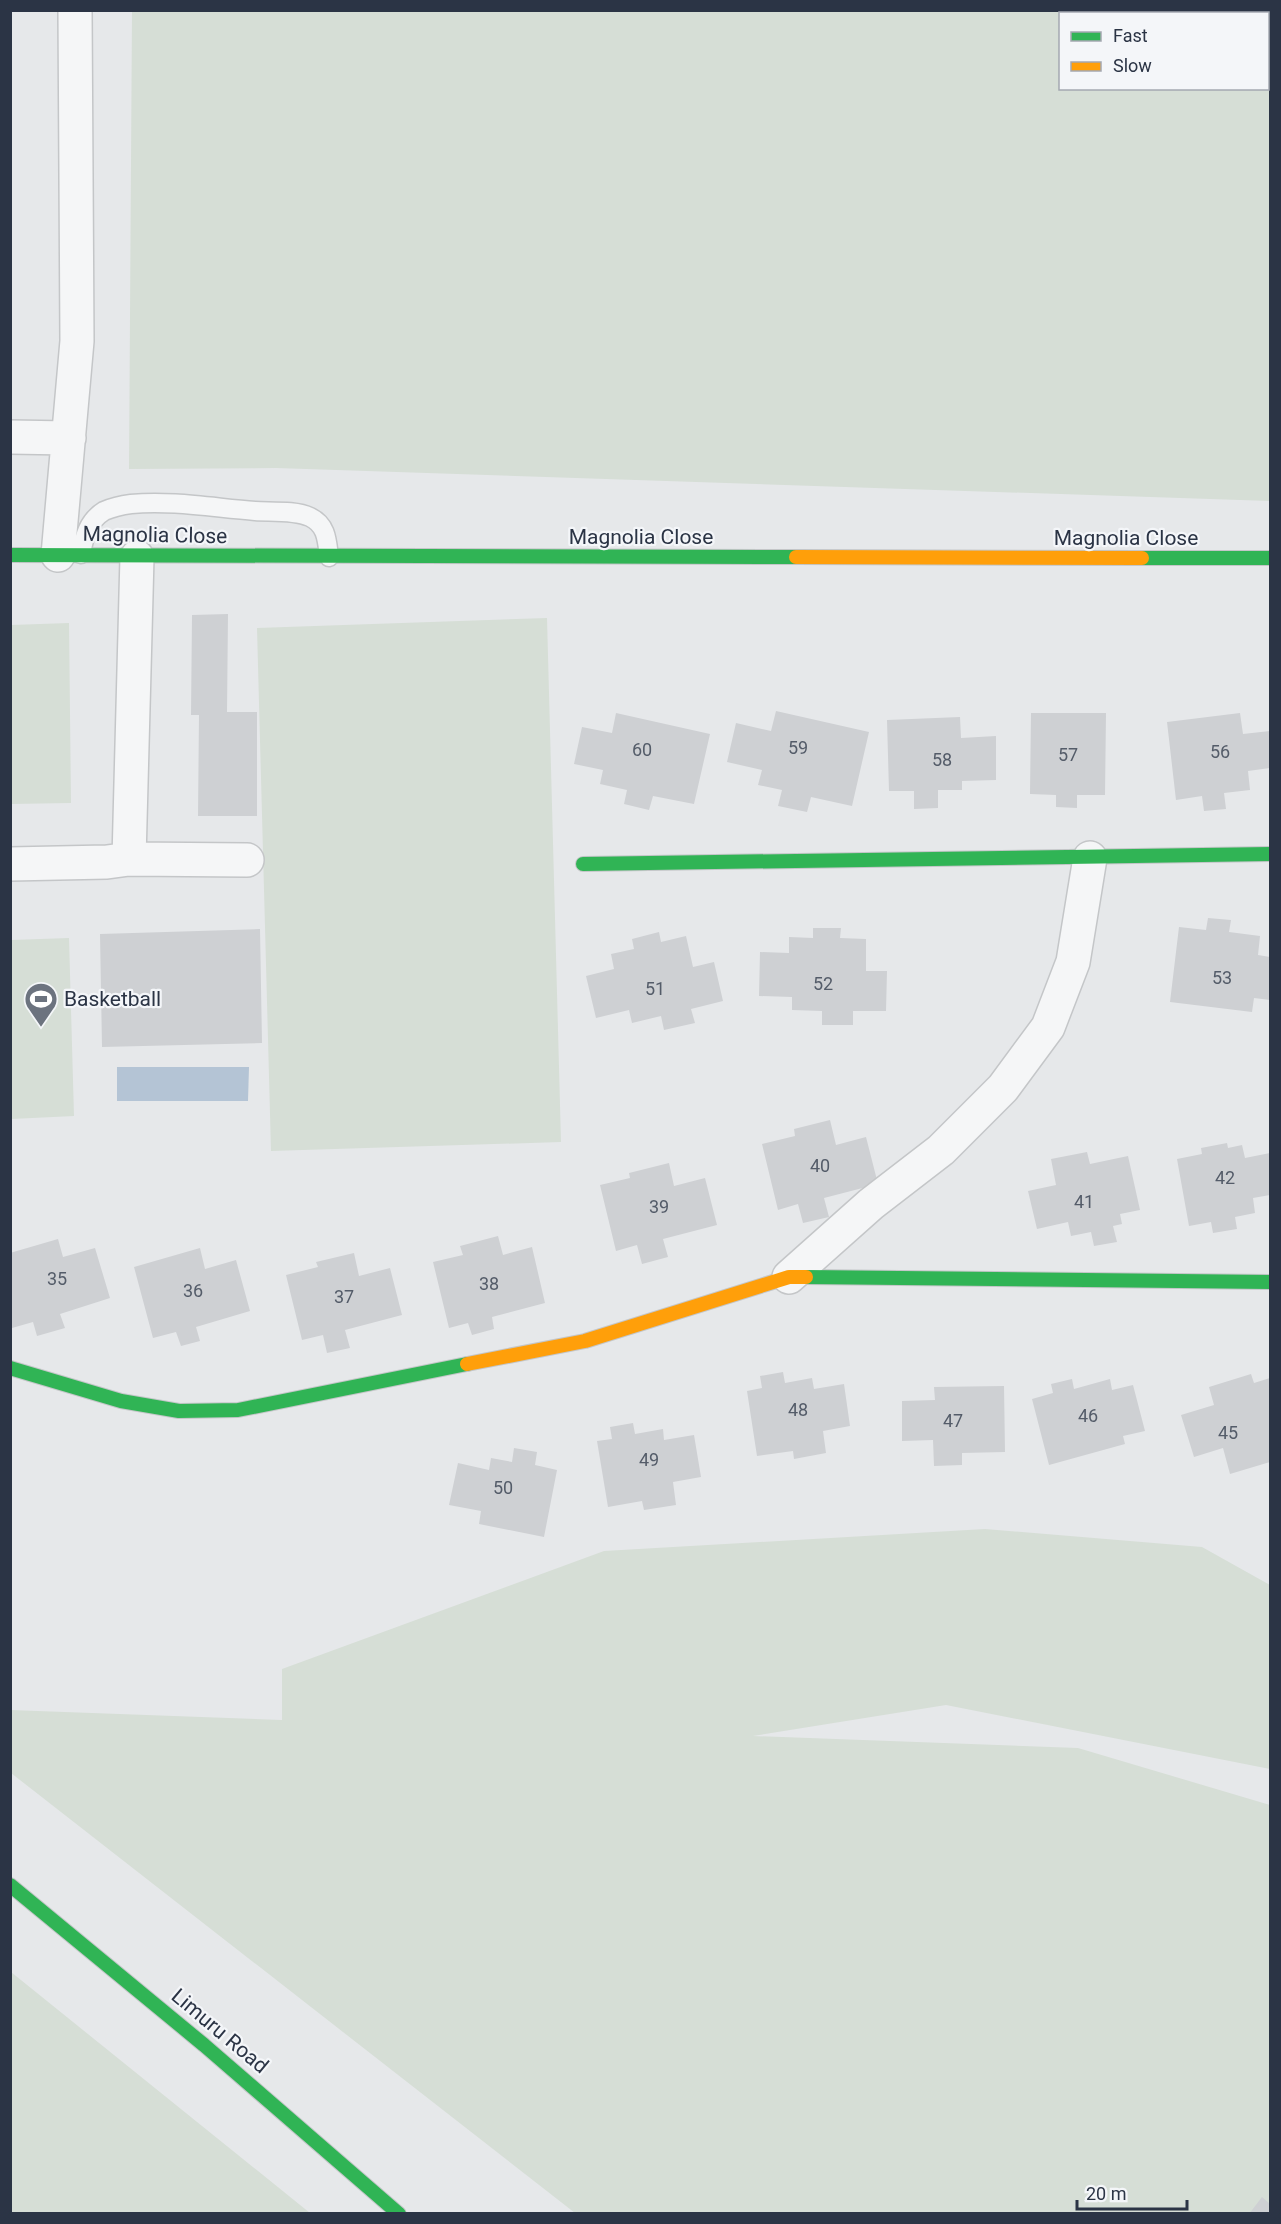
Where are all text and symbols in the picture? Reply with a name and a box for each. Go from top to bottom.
legend [1059,12,1269,90]
text: Fast [1113,25,1148,46]
text: Slow [1113,55,1152,76]
street label: Magnolia Close [82,522,228,548]
street label: Magnolia Close [569,525,713,549]
street label: Magnolia Close [1054,526,1198,550]
house number: 59 [788,737,808,758]
house number: 60 [632,739,652,760]
house number: 56 [1210,741,1230,762]
house number: 57 [1058,744,1078,765]
house number: 58 [932,749,952,770]
house number: 53 [1212,967,1232,988]
house number: 52 [813,973,833,994]
house number: 51 [645,978,665,999]
sports icon: Basketball [23,981,59,1028]
place label: Basketball [64,987,161,1011]
house number: 40 [810,1155,830,1176]
house number: 42 [1215,1167,1235,1188]
house number: 41 [1074,1191,1094,1212]
house number: 39 [649,1196,669,1217]
house number: 35 [47,1268,67,1289]
house number: 38 [479,1273,499,1294]
house number: 36 [183,1280,203,1301]
house number: 37 [334,1286,354,1307]
house number: 48 [788,1399,808,1420]
house number: 46 [1078,1405,1098,1426]
house number: 47 [943,1410,963,1431]
house number: 45 [1218,1422,1238,1443]
house number: 49 [639,1449,659,1470]
house number: 50 [493,1477,513,1498]
street label: Limuru Road [167,1984,273,2078]
scale bar [1077,2173,1186,2211]
text: 20 m [1086,2183,1126,2204]

